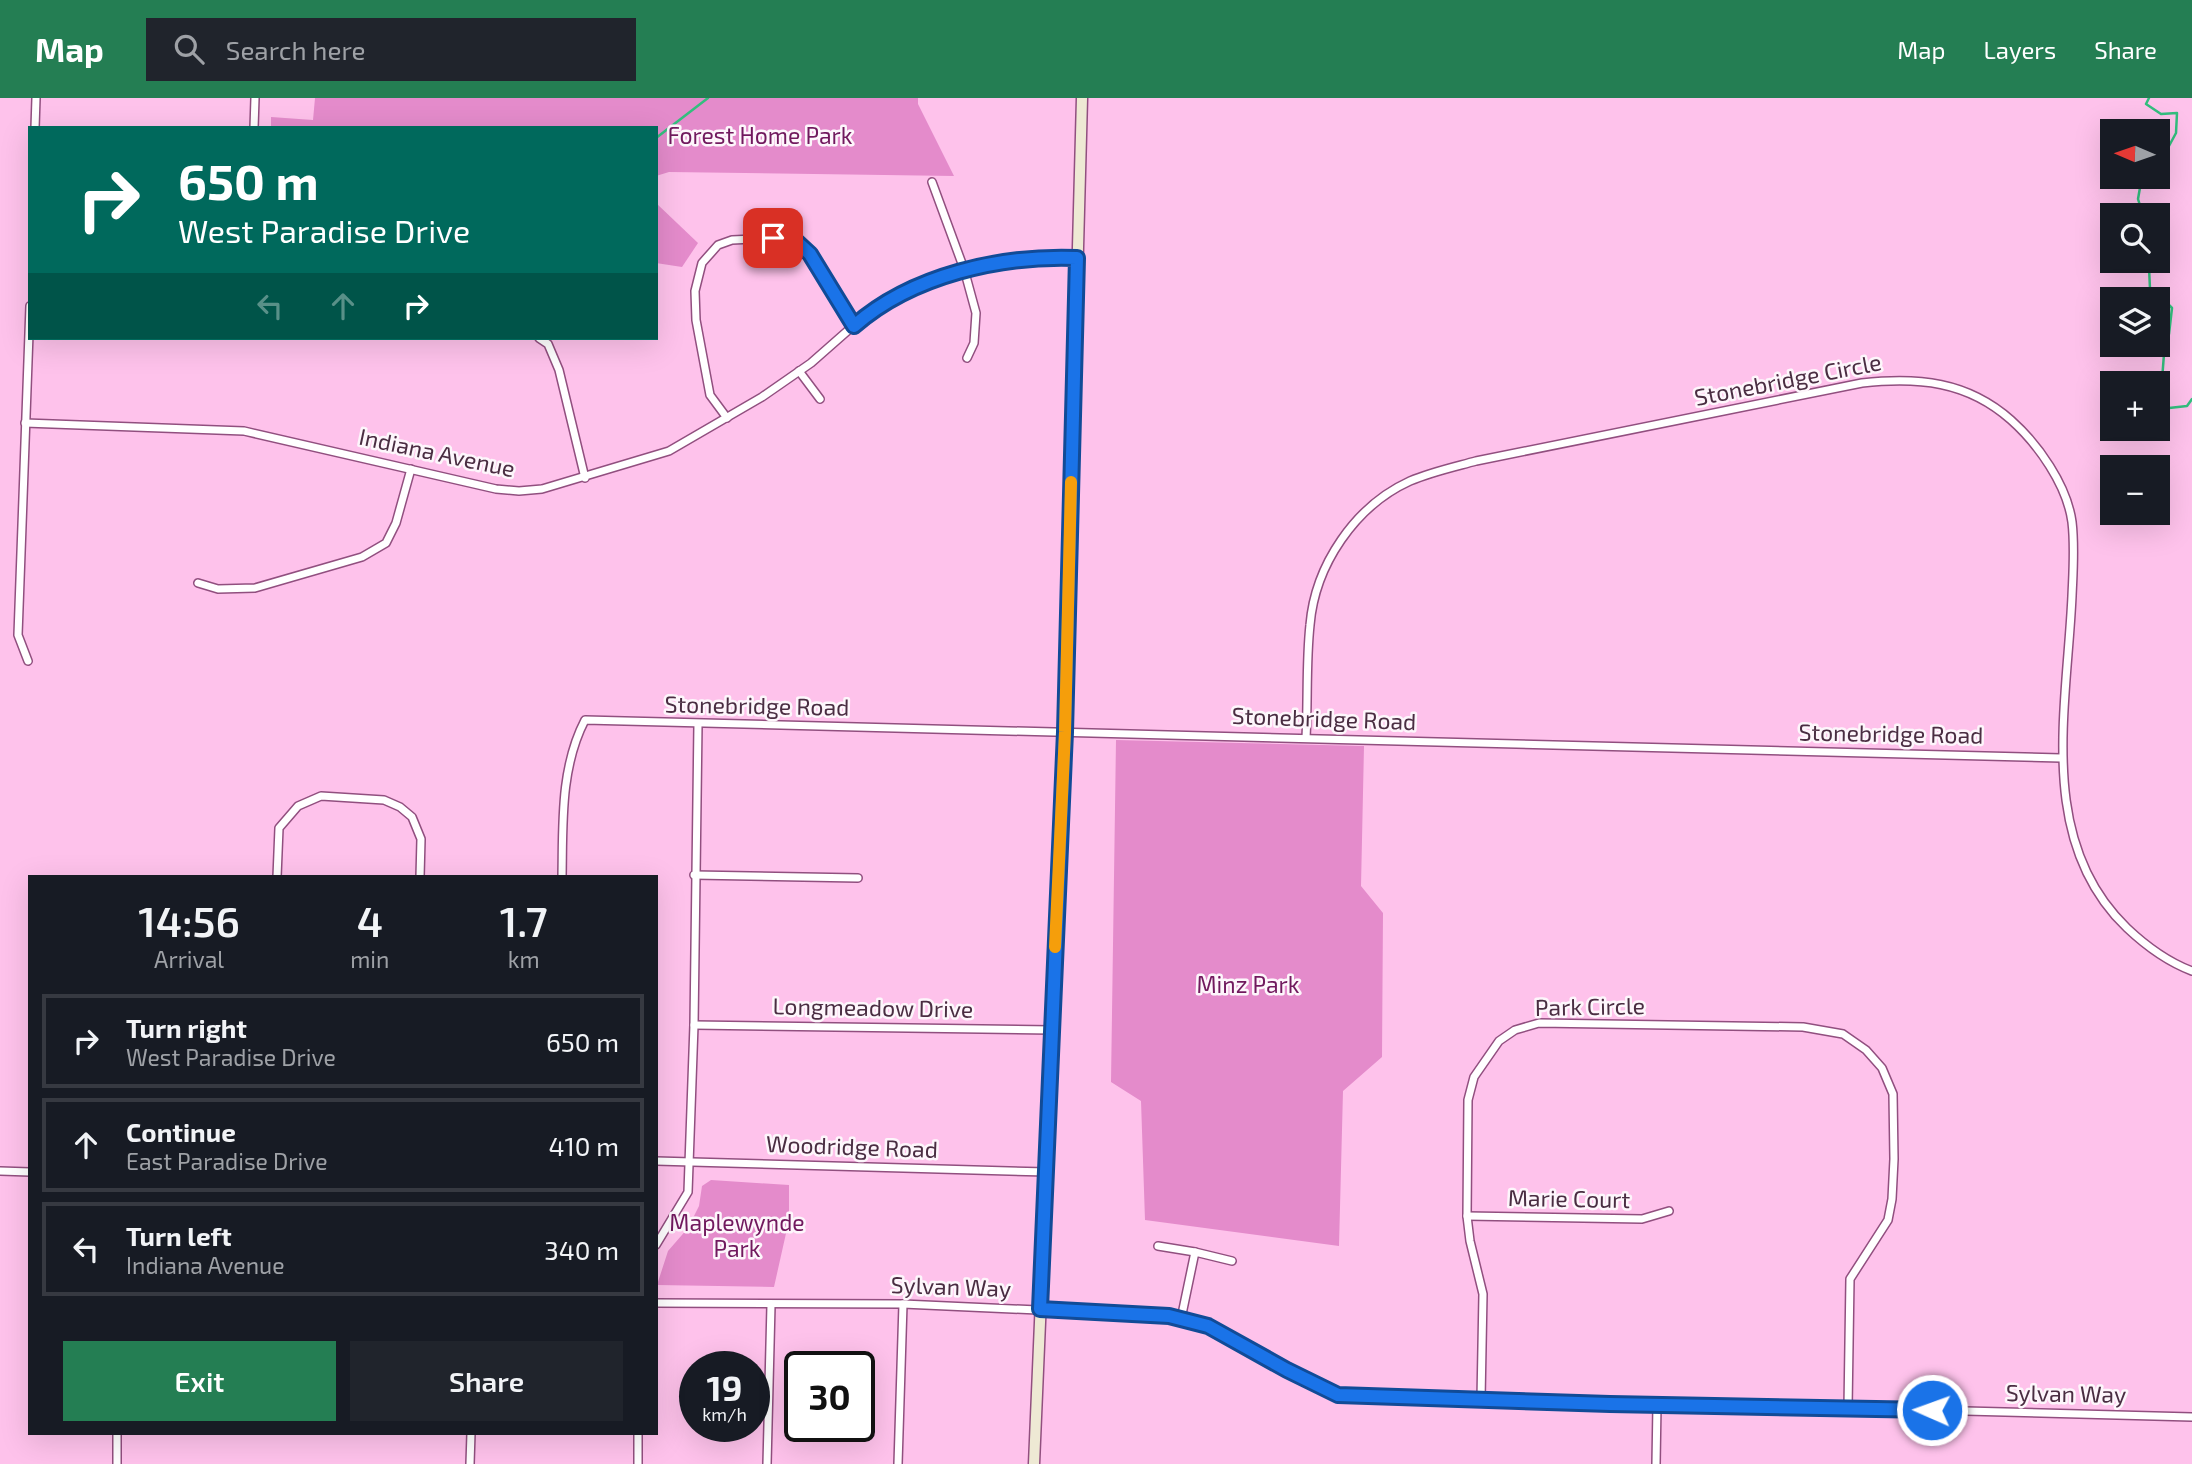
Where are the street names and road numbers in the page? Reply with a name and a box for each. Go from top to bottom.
street label: Stonebridge Circle [1692,347,1884,411]
street label: Indiana Avenue [357,422,518,482]
street label: Stonebridge Road [664,689,850,721]
street label: Stonebridge Road [1231,701,1417,735]
street label: Stonebridge Road [1798,717,1984,749]
street label: Longmeadow Drive [773,991,974,1023]
street label: Park Circle [1535,991,1645,1021]
street label: Woodridge Road [766,1129,938,1163]
street label: Marie Court [1508,1183,1631,1213]
street label: Sylvan Way [890,1270,1012,1302]
street label: Sylvan Way [2006,1378,2126,1408]

